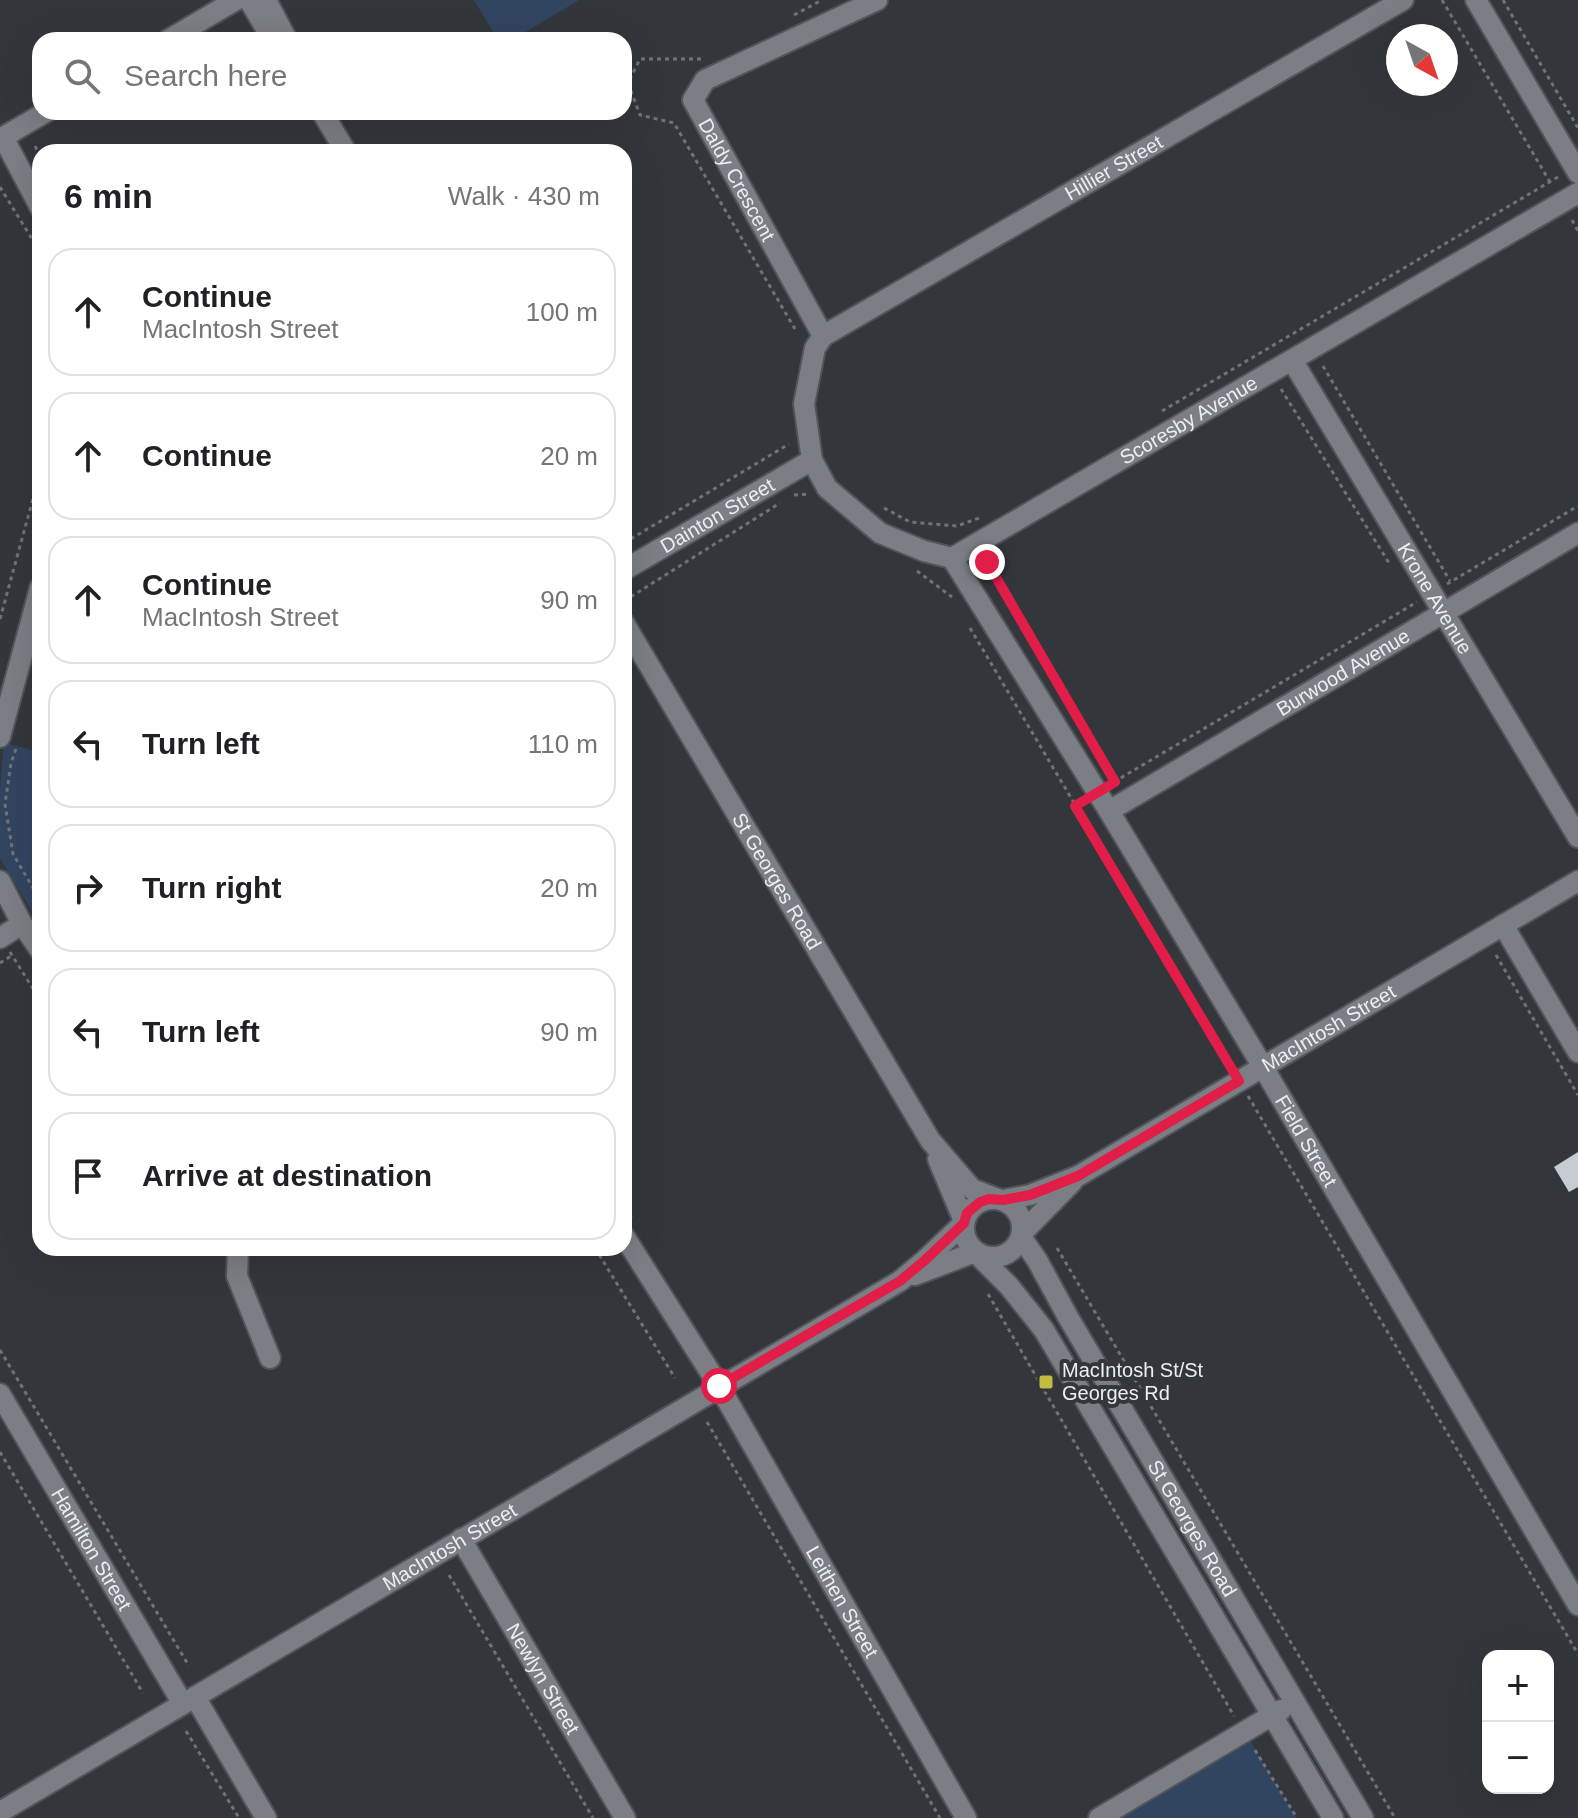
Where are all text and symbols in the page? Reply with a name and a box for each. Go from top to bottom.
north arrow [1386,24,1458,96]
search box [32,32,632,120]
icon: search [60,54,104,98]
text: Search here [124,59,287,92]
street label: Daldy Crescent [694,114,780,245]
street label: Hillier Street [1061,131,1167,204]
text: 6 min [64,177,153,215]
text: Walk · 430 m [448,181,600,211]
text: Continue [142,280,272,313]
icon: ahead [66,290,110,334]
text: 100 m [526,297,598,327]
text: MacIntosh Street [142,314,339,344]
street label: Scoresby Avenue [1116,371,1261,469]
icon: ahead [66,434,110,478]
text: Continue [142,439,272,472]
text: 20 m [540,441,598,471]
street label: Dainton Street [656,473,778,557]
street label: Krone Avenue [1393,539,1477,658]
route end [969,544,1005,580]
text: Continue [142,568,272,601]
icon: ahead [66,578,110,622]
text: 90 m [540,585,598,615]
text: MacIntosh Street [142,602,339,632]
street label: Burwood Avenue [1272,624,1413,720]
icon: left [66,722,110,766]
text: Turn left [142,727,260,760]
text: 110 m [528,729,598,759]
street label: St Georges Road [728,809,826,953]
icon: right [66,866,110,910]
text: Turn right [142,871,281,904]
text: 20 m [540,873,598,903]
street label: MacIntosh Street [1258,980,1400,1076]
icon: left [66,1010,110,1054]
text: Turn left [142,1015,260,1048]
text: 90 m [540,1017,598,1047]
street label: Field Street [1271,1091,1342,1191]
icon: arrive [66,1154,110,1198]
text: Arrive at destination [142,1159,432,1192]
place label: MacIntosh St/St Georges Rd [1062,1359,1204,1404]
route start [701,1368,737,1404]
marker: MacIntosh St/St Georges Rd [1037,1373,1055,1391]
street label: St Georges Road [1144,1456,1241,1600]
street label: Hamilton Street [47,1484,136,1614]
street label: MacIntosh Street [379,1499,521,1595]
street label: Leithen Street [802,1542,883,1662]
street label: Newlyn Street [502,1619,584,1738]
map controls [1482,1650,1554,1794]
button: + [1482,1650,1554,1722]
button: − [1482,1722,1554,1794]

